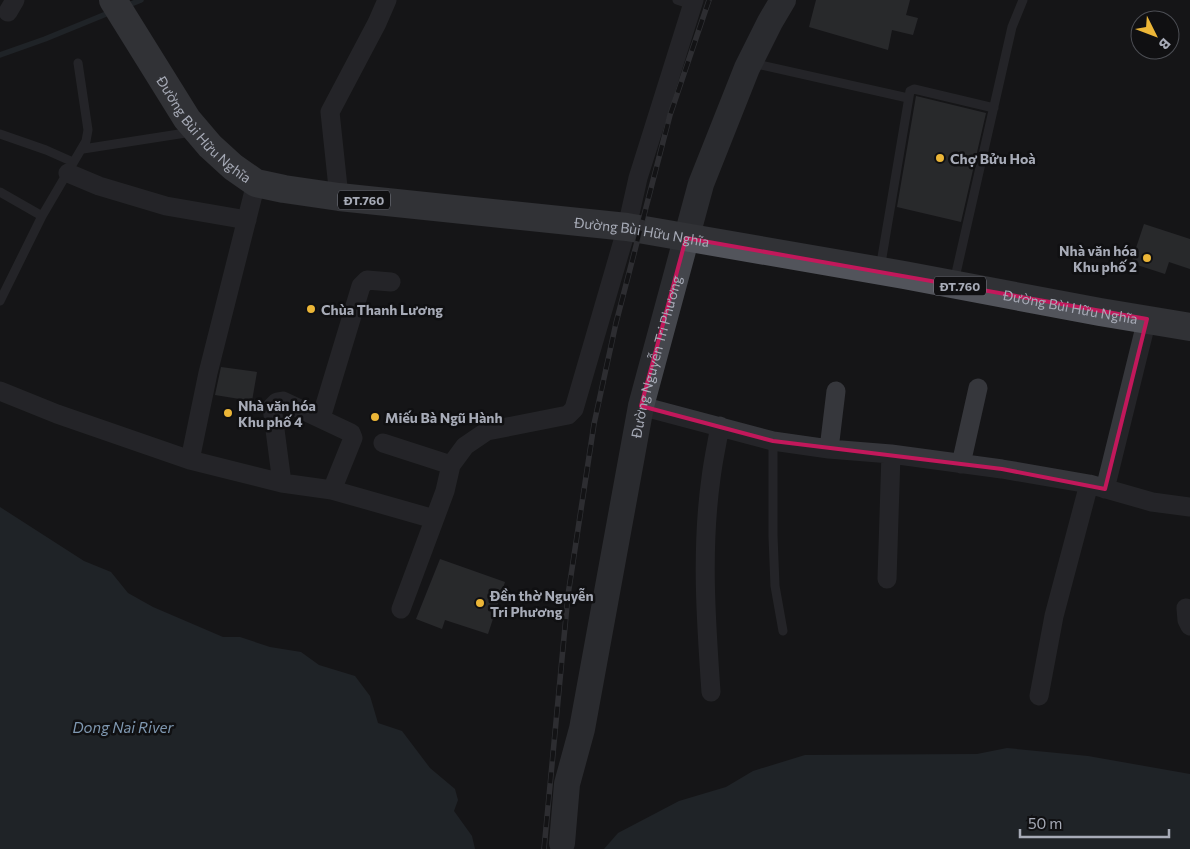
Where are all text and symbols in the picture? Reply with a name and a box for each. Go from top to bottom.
north arrow [1130,10,1180,60]
text: B [1156,35,1174,53]
street label: Đường Bùi Hữu Nghĩa [153,72,255,186]
place label: Chợ Bửu Hoà [950,150,1036,167]
marker: Chợ Bửu Hoà [934,152,946,164]
road number: ĐT.760 [338,190,390,210]
street label: Đường Bùi Hữu Nghĩa [573,213,711,250]
place label: Nhà văn hóa Khu phố 2 [1059,242,1137,275]
marker: Nhà văn hóa Khu phố 2 [1141,252,1153,264]
street label: Đường Nguyễn Tri Phương [627,273,685,440]
road number: ĐT.760 [934,276,986,296]
street label: Đường Bùi Hữu Nghĩa [1001,285,1139,327]
place label: Chùa Thanh Lương [321,301,443,318]
marker: Chùa Thanh Lương [305,303,317,315]
place label: Nhà văn hóa Khu phố 4 [238,397,316,430]
marker: Nhà văn hóa Khu phố 4 [222,407,234,419]
place label: Miếu Bà Ngũ Hành [385,409,503,426]
marker: Miếu Bà Ngũ Hành [369,411,381,423]
place label: Đền thờ Nguyễn Tri Phương [489,587,594,620]
marker: Đền thờ Nguyễn Tri Phương [474,597,486,609]
water label: Dong Nai River [73,718,174,736]
scale bar [1020,806,1169,838]
text: 50 m [1028,814,1062,832]

